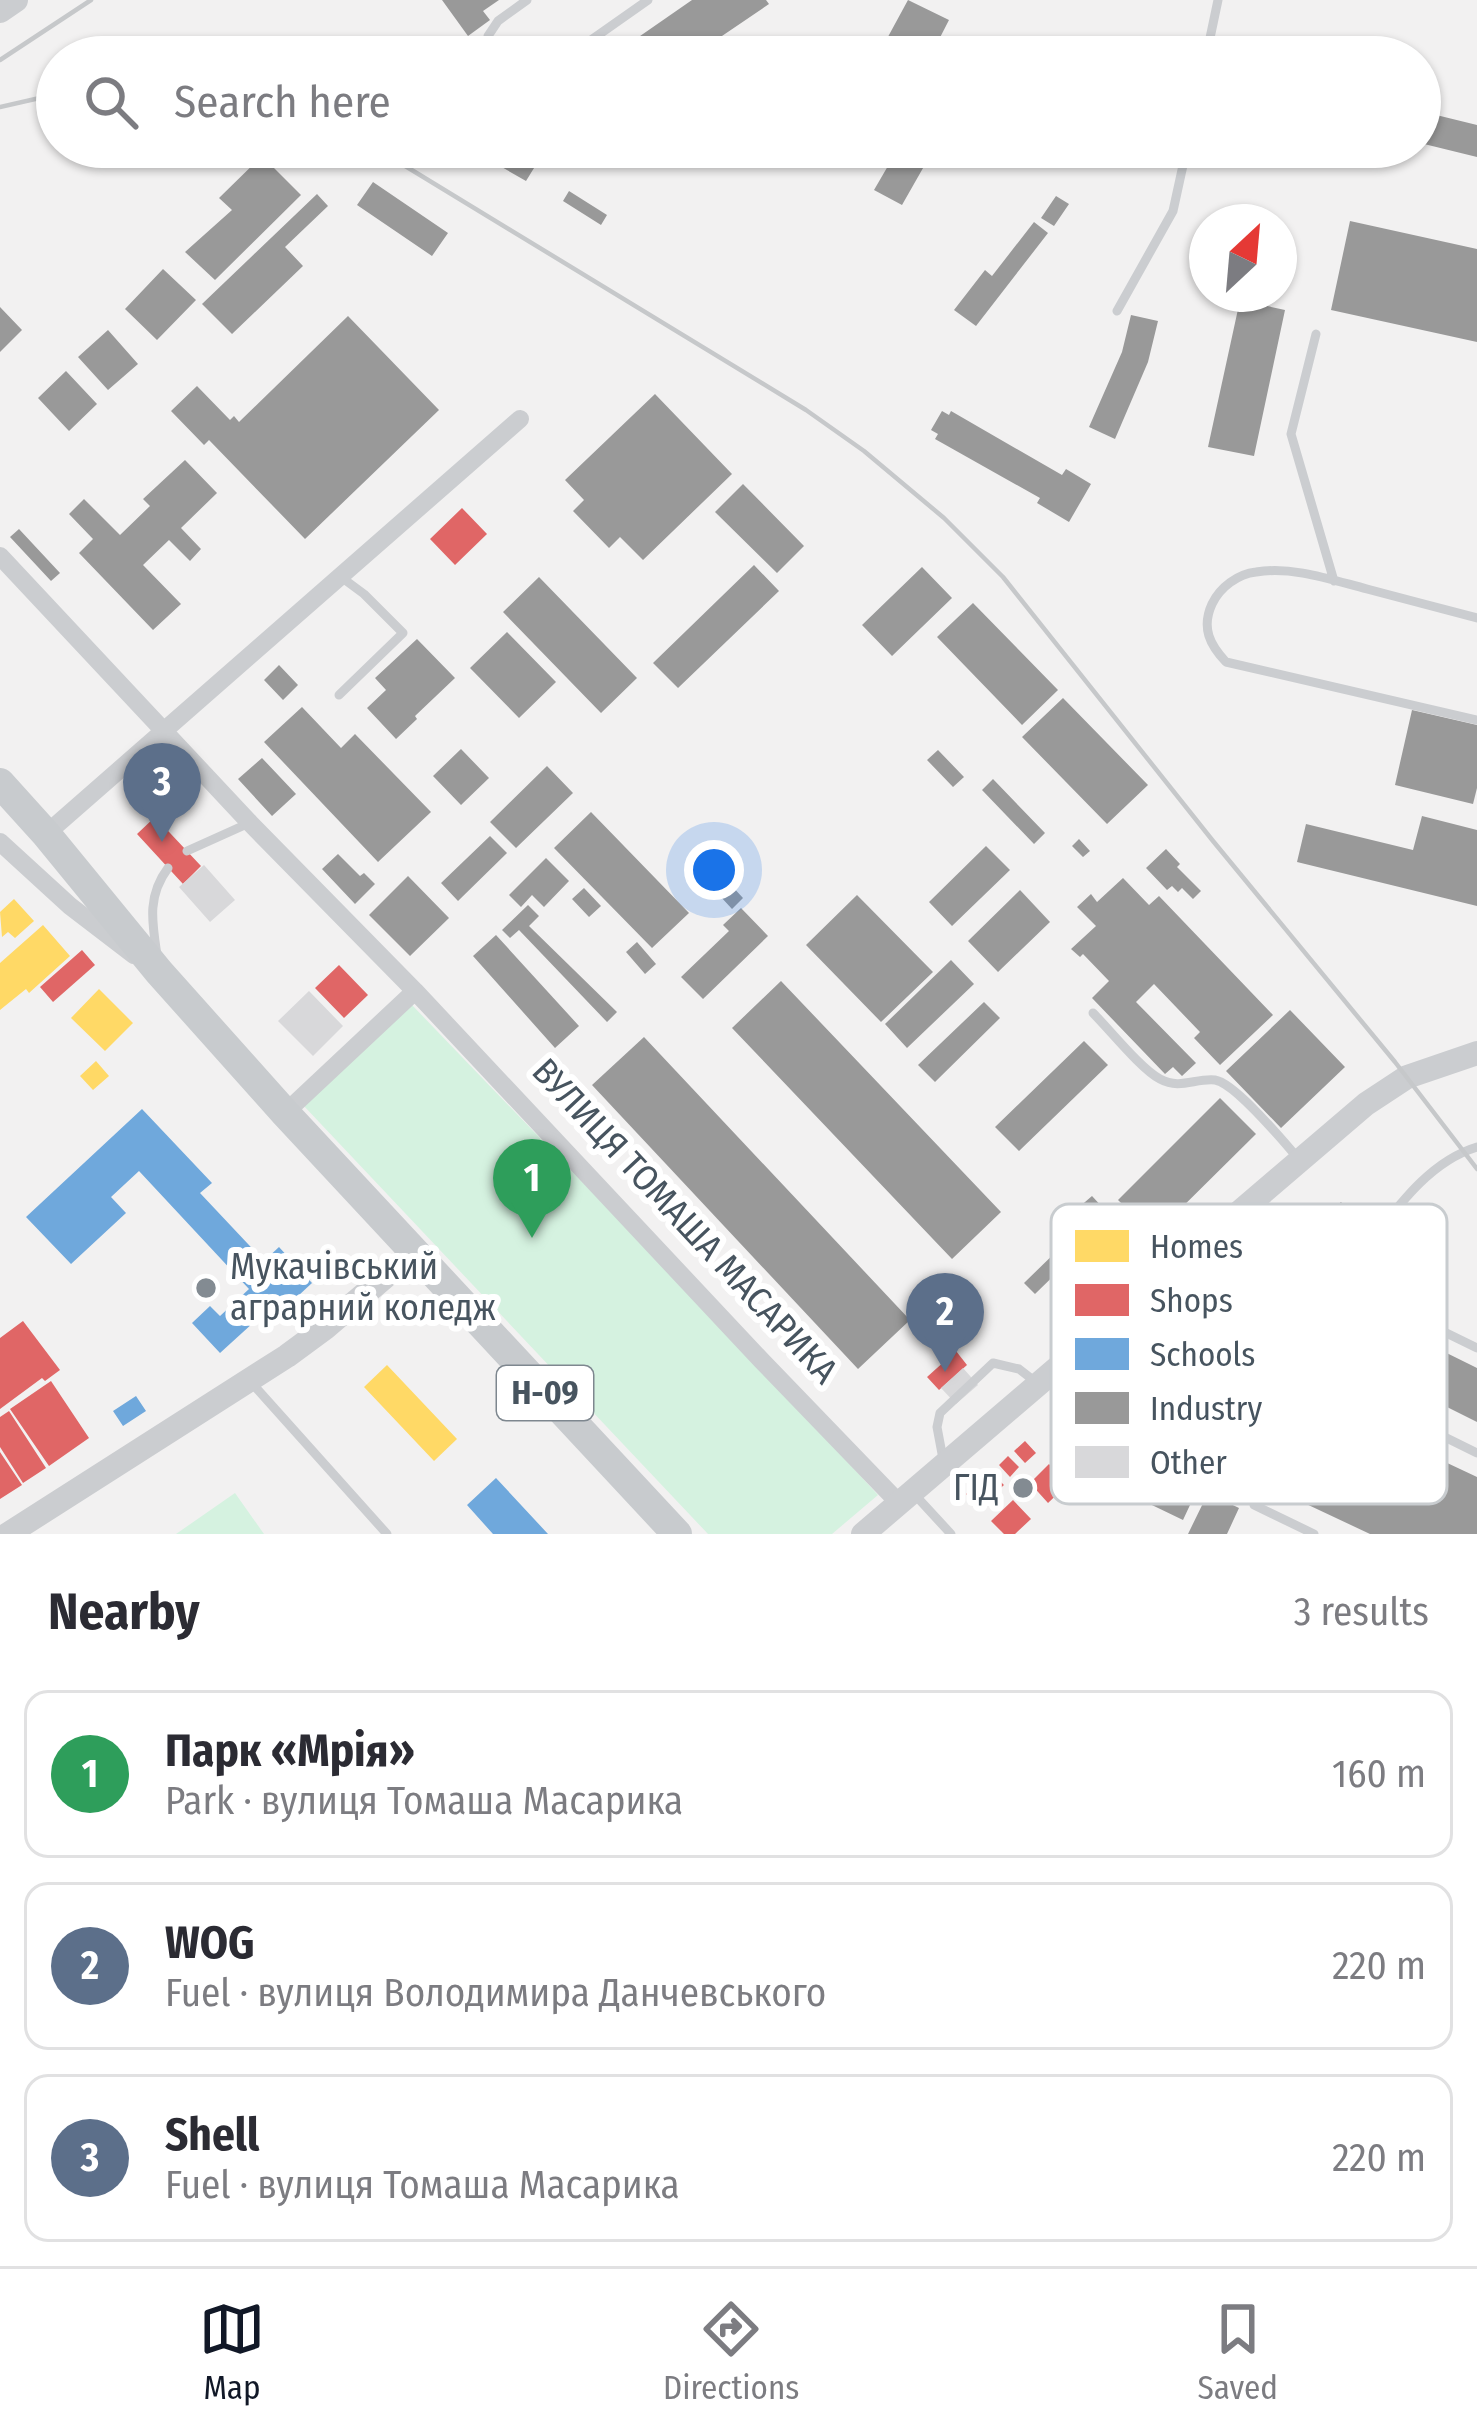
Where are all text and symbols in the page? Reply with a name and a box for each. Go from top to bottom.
search box [36,36,1441,168]
icon: search [78,69,144,135]
text: Search here [174,75,391,129]
north arrow [1189,204,1297,312]
pin: 3 [123,743,201,842]
your location [684,840,744,900]
street label: ВУЛИЦЯ ТОМАША МАСАРИКА [523,1049,847,1393]
pin: 1 [493,1139,571,1238]
legend [1051,1204,1447,1504]
text: Homes [1150,1227,1243,1267]
place label: Мукачівський аграрний коледж [230,1245,496,1330]
pin: 2 [906,1273,984,1372]
marker: Мукачівський аграрний коледж [193,1275,219,1301]
text: Shops [1150,1281,1233,1321]
text: Schools [1150,1335,1255,1375]
road number: Н-09 [497,1366,593,1420]
text: Industry [1150,1389,1262,1429]
text: Other [1150,1443,1227,1483]
place label: ГІД [953,1466,999,1510]
marker: ГІД [1010,1475,1036,1501]
text: Nearby [48,1581,200,1643]
text: 3 results [1294,1589,1429,1635]
text: Парк «Мрія» [165,1724,415,1778]
text: 1 [82,1751,98,1797]
text: 160 m [1332,1751,1426,1797]
text: Park · вулиця Томаша Масарика [165,1778,683,1824]
text: WOG [165,1916,255,1970]
text: 2 [81,1943,99,1989]
text: 220 m [1332,1943,1426,1989]
text: Fuel · вулиця Володимира Данчевського [165,1970,826,2016]
text: Shell [165,2108,259,2162]
text: 3 [81,2135,99,2181]
text: 220 m [1332,2135,1426,2181]
text: Fuel · вулиця Томаша Масарика [165,2162,680,2208]
tab: Map [199,2296,265,2408]
tab: Directions [663,2296,799,2408]
tab: Saved [1197,2296,1278,2408]

